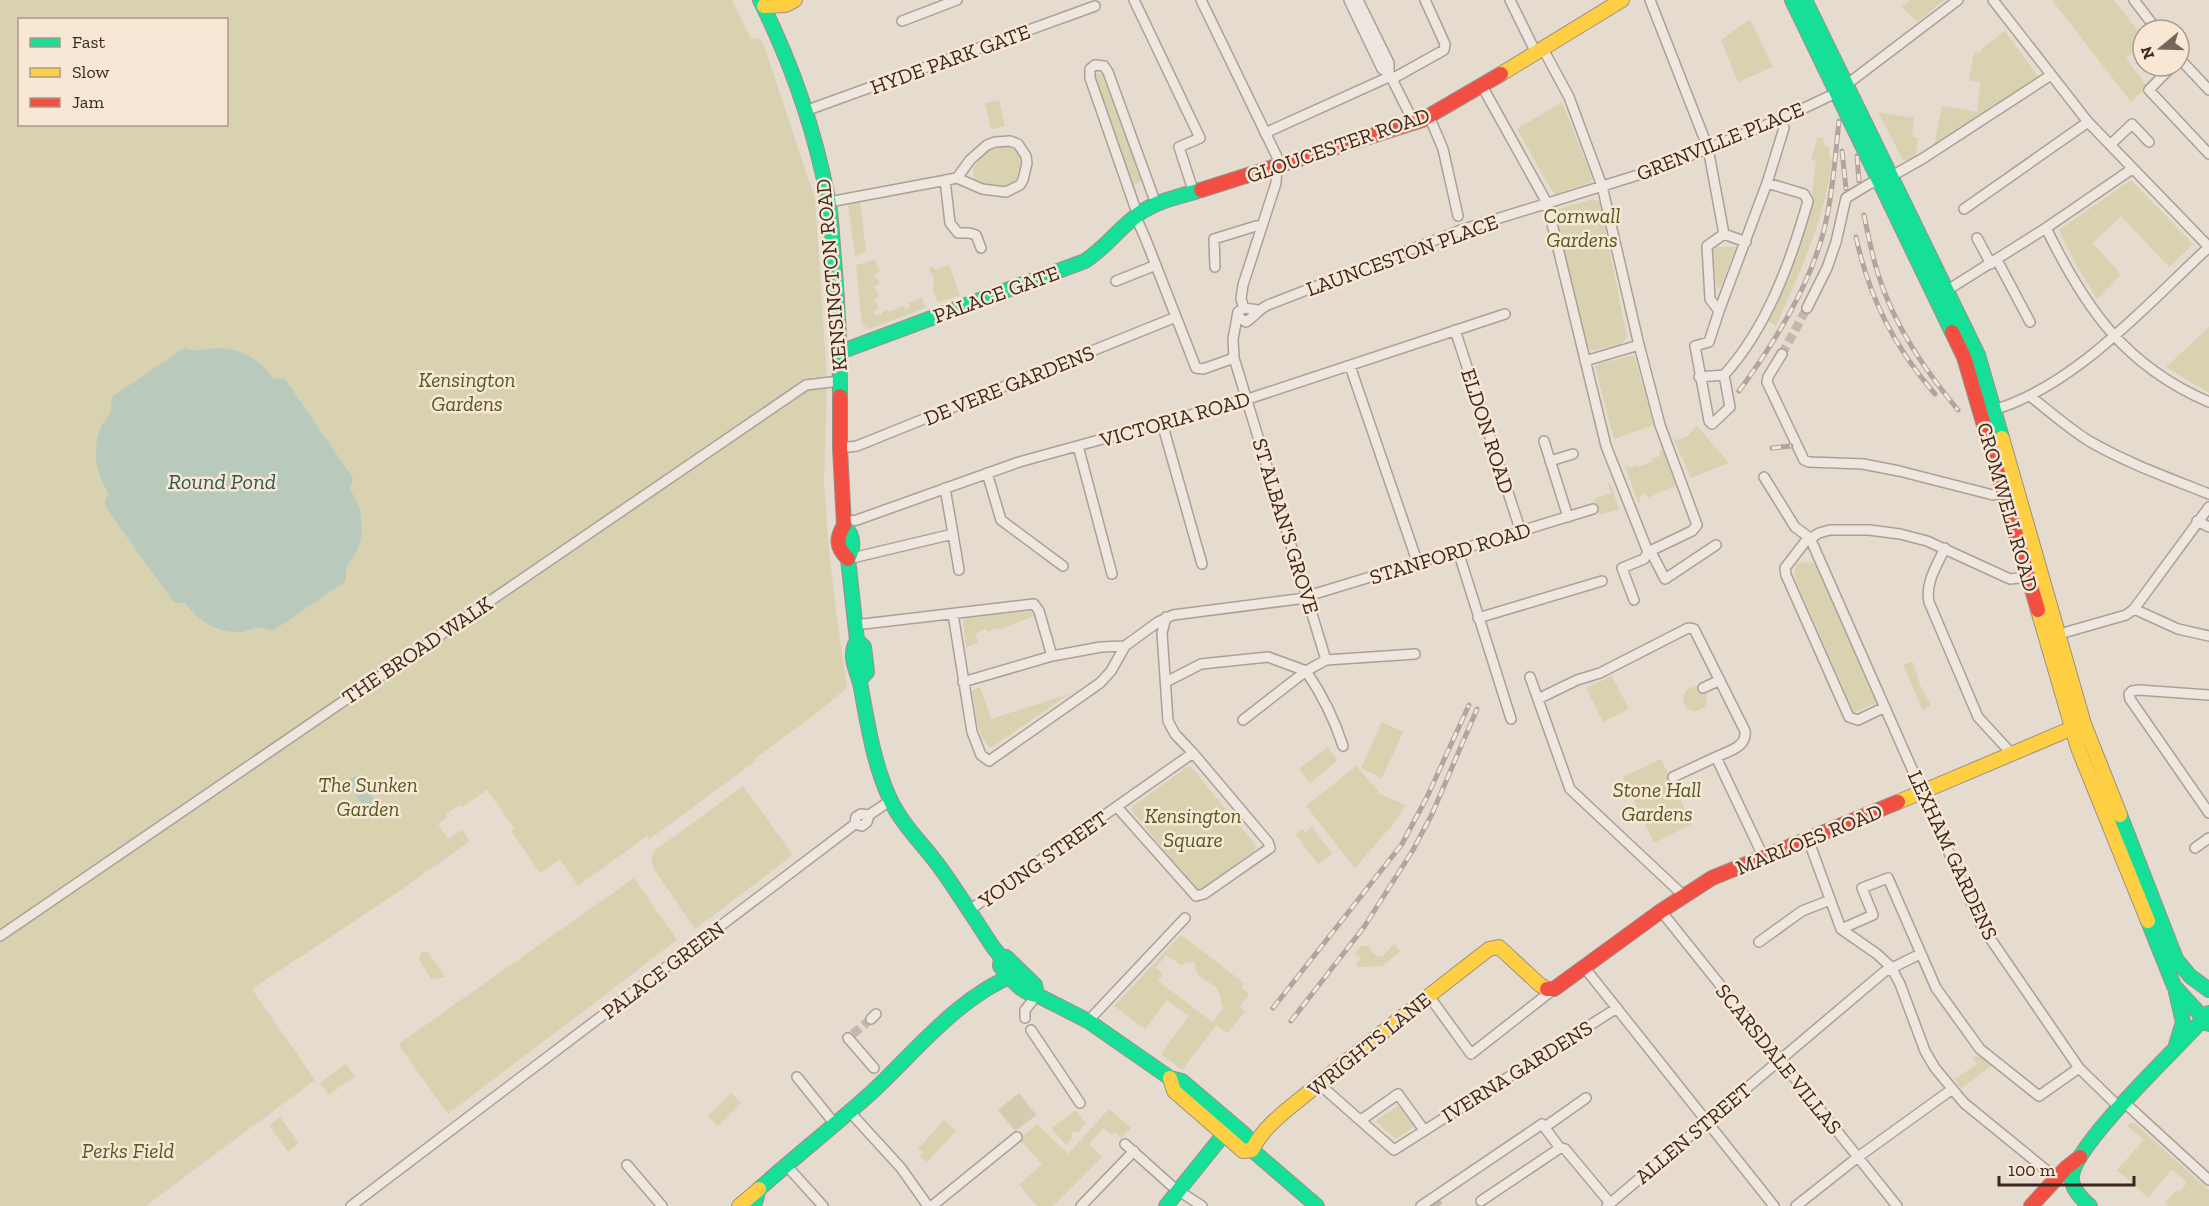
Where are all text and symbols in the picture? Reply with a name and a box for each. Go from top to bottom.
legend [18,18,228,126]
north arrow [2131,18,2191,78]
street label: HYDE PARK GATE [867,19,1033,99]
text: Fast [72,31,105,53]
text: N [2136,44,2158,62]
text: Slow [72,61,109,83]
text: Jam [72,91,104,113]
street label: GRENVILLE PLACE [1633,96,1807,186]
street label: GLOUCESTER ROAD [1243,102,1433,188]
street label: KENSINGTON ROAD [810,178,852,372]
park label: Cornwall Gardens [1544,203,1620,252]
street label: LAUNCESTON PLACE [1303,209,1501,301]
street label: PALACE GATE [930,260,1062,328]
street label: DE VERE GARDENS [920,339,1098,431]
street label: ELDON ROAD [1456,365,1520,497]
park label: Kensington Gardens [419,367,515,416]
street label: VICTORIA ROAD [1096,386,1253,453]
street label: CROMWELL ROAD [1972,419,2044,595]
street label: ST ALBAN'S GROVE [1247,435,1325,617]
water label: Round Pond [168,468,276,495]
street label: STANFORD ROAD [1366,517,1534,589]
street label: THE BROAD WALK [337,590,497,709]
street label: LEXHAM GARDENS [1903,766,2003,944]
park label: The Sunken Garden [318,772,418,821]
park label: Stone Hall Gardens [1613,777,1701,826]
street label: MARLOES ROAD [1732,798,1886,880]
park label: Kensington Square [1145,803,1241,852]
street label: YOUNG STREET [973,805,1112,913]
street label: PALACE GREEN [597,916,729,1024]
street label: SCARSDALE VILLAS [1711,979,1847,1139]
street label: WRIGHTS LANE [1302,987,1436,1101]
street label: IVERNA GARDENS [1437,1015,1597,1127]
street label: ALLEN STREET [1630,1077,1756,1189]
park label: Perks Field [82,1138,174,1163]
scale bar [1999,1149,2134,1187]
text: 100 m [2008,1159,2056,1181]

